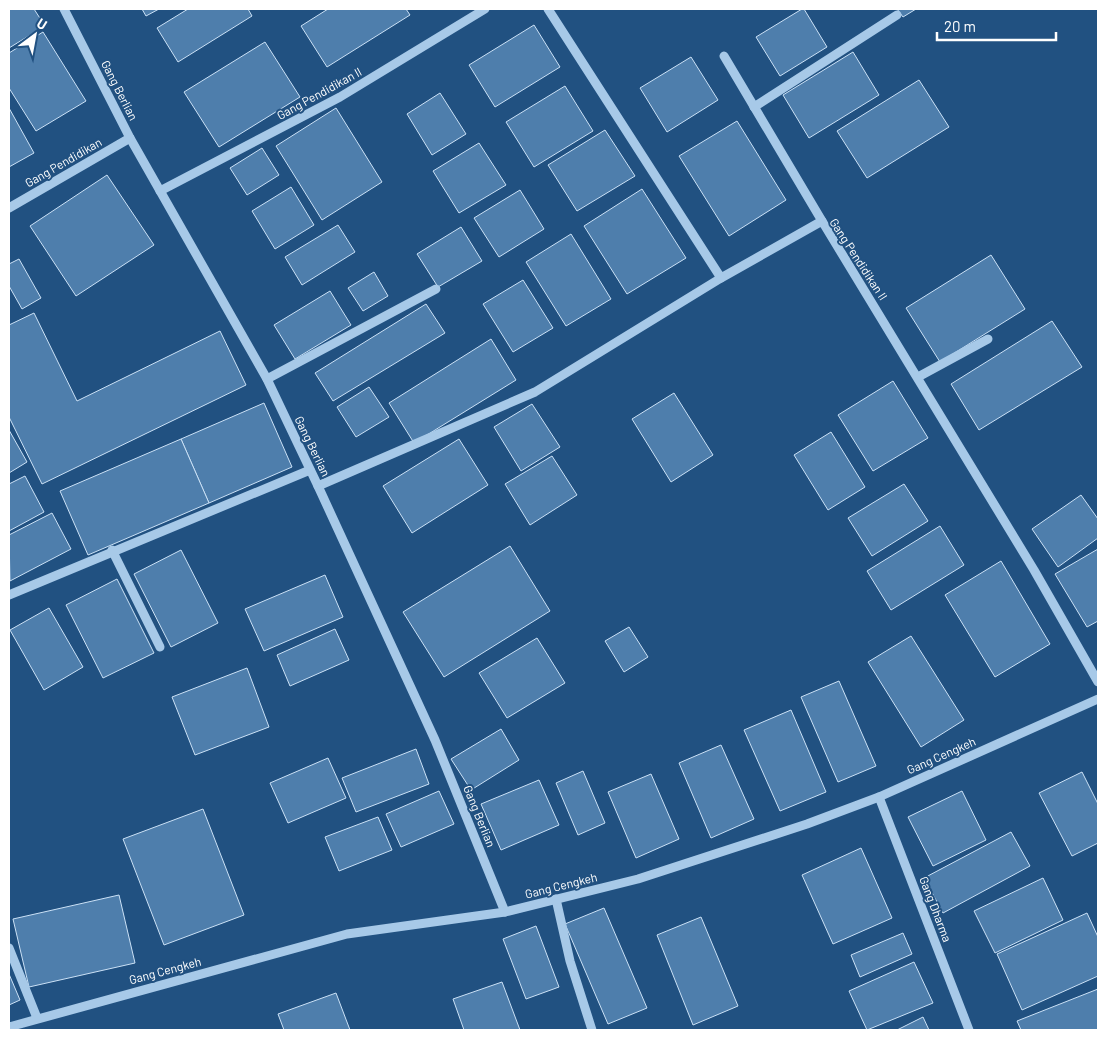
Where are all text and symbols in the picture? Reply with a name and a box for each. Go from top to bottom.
north arrow [10,10,60,60]
scale bar [937,10,1056,42]
text: U [34,14,51,33]
text: 20 m [944,17,976,35]
street label: Gang Berlian [99,58,141,122]
street label: Gang Pendidikan II [274,64,364,122]
street label: Gang Pendidikan [22,134,104,190]
street label: Gang Pendidikan II [827,215,891,303]
street label: Gang Berlian [292,414,334,478]
street label: Gang Cengkeh [904,734,978,776]
street label: Gang Berlian [461,783,499,849]
street label: Gang Cengkeh [523,869,599,901]
street label: Gang Dharma [917,874,955,944]
street label: Gang Cengkeh [127,954,203,986]

